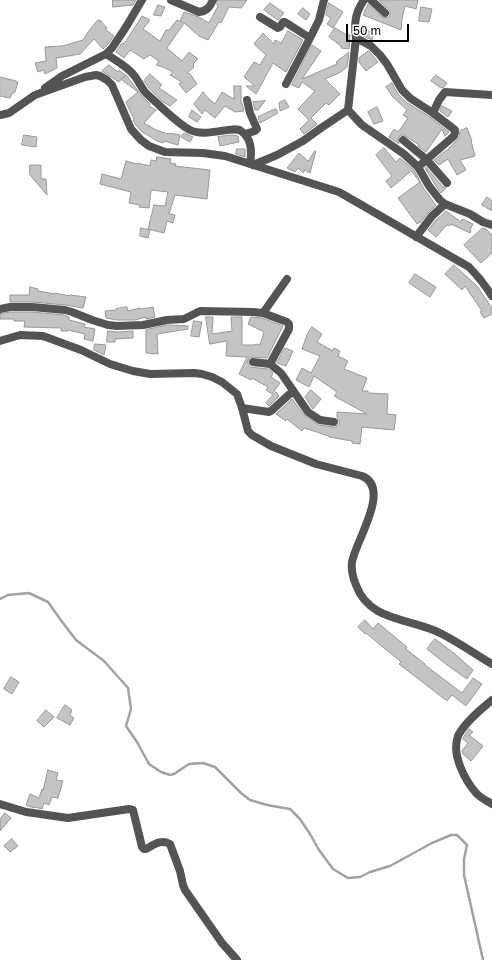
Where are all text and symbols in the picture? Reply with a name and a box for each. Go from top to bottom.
scale bar [348,16,411,42]
text: 50 m [353,23,381,38]

